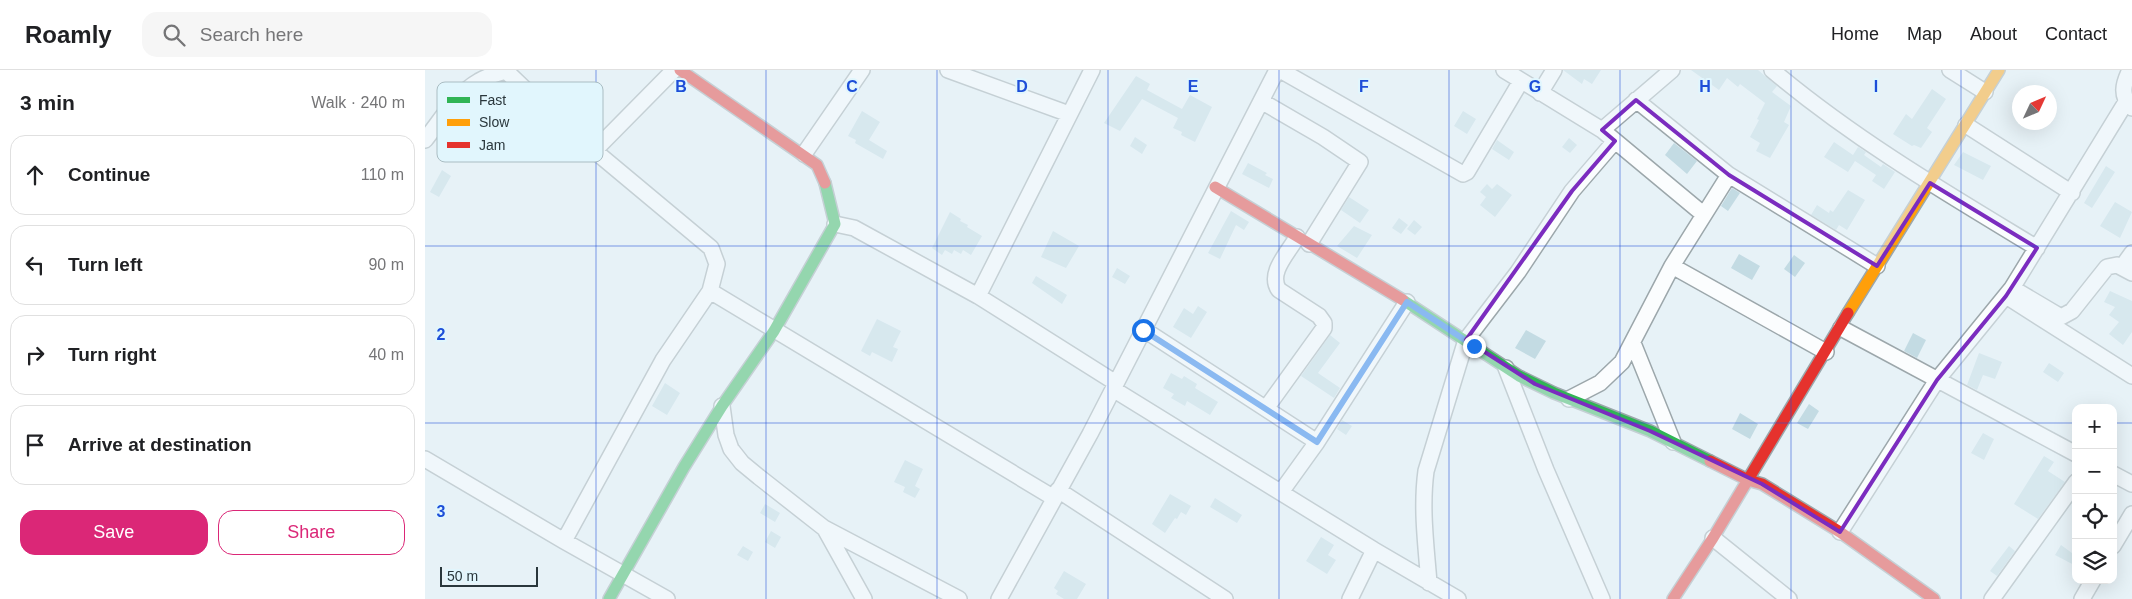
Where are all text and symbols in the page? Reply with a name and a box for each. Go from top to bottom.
search box [142,12,492,57]
text: Roamly [25,21,112,48]
icon: search [160,21,188,49]
text: Search here [200,24,303,45]
text: Home [1831,24,1879,44]
text: Map [1907,24,1942,44]
text: About [1970,24,2017,44]
text: Contact [2045,24,2107,44]
text: B [675,78,687,95]
text: C [846,78,858,95]
text: D [1016,78,1028,95]
text: E [1188,78,1199,95]
text: F [1359,78,1369,95]
text: G [1529,78,1541,95]
text: H [1699,78,1711,95]
text: I [1874,78,1878,95]
legend [437,82,603,162]
north arrow [2012,85,2057,130]
text: 3 min [20,91,75,114]
text: Fast [479,92,506,108]
text: Walk · 240 m [311,94,405,111]
text: Slow [479,114,510,130]
text: Jam [479,137,505,153]
icon: ahead [21,161,49,189]
text: Continue [68,164,150,185]
text: 110 m [361,166,404,183]
icon: left [21,251,49,279]
text: Turn left [68,254,143,275]
text: 90 m [368,256,404,273]
route start [1132,319,1155,342]
text: 2 [437,326,446,343]
route end [1463,335,1486,358]
icon: right [21,341,49,369]
text: Turn right [68,344,156,365]
text: 40 m [368,346,404,363]
map controls [2072,404,2117,584]
button: + [2072,404,2117,449]
icon: arrive [21,431,49,459]
text: Arrive at destination [68,434,252,455]
button: − [2072,449,2117,494]
button: locate [2072,494,2117,539]
text: 3 [437,503,446,520]
button: Save [20,510,208,555]
button: Share [218,510,405,555]
button: layers [2072,539,2117,584]
scale bar [440,564,537,587]
text: 50 m [447,568,478,584]

